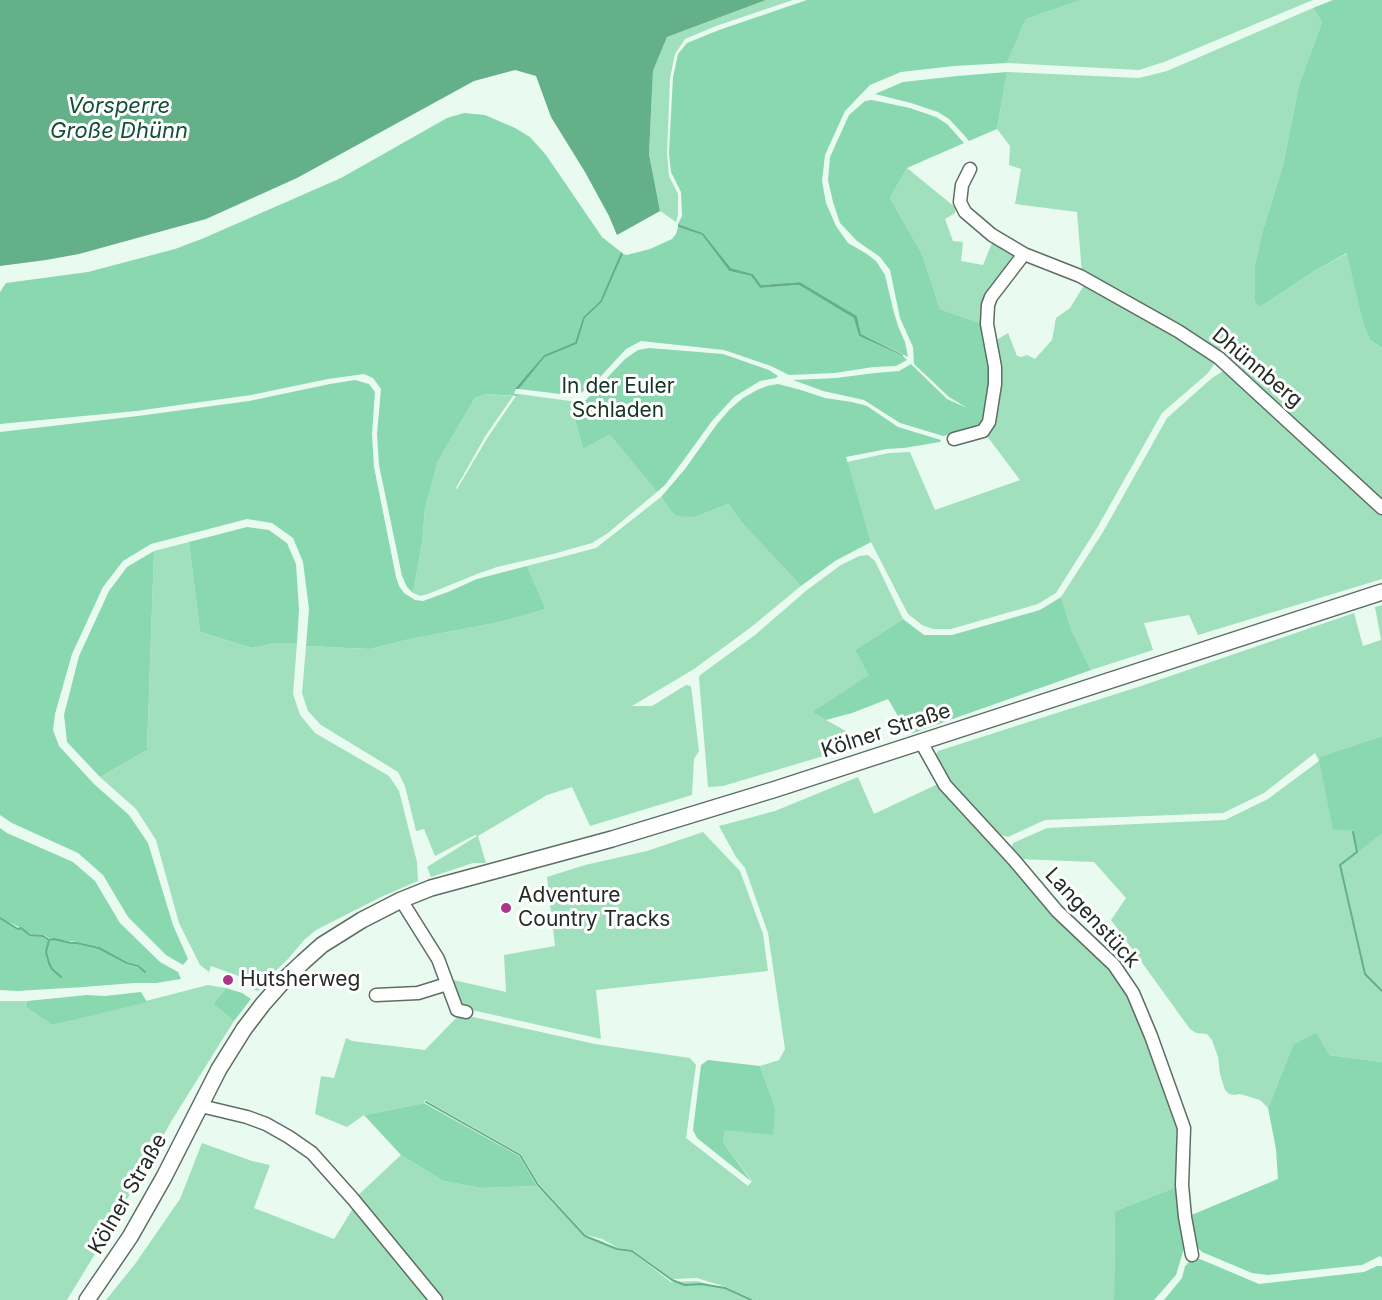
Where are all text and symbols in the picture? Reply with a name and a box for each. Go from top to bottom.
water label: Vorsperre Große Dhünn [50,93,188,144]
street label: Dhünnberg [1207,323,1307,413]
park label: In der Euler Schladen [561,374,675,424]
street label: Kölner Straße [818,698,954,764]
street label: Langenstück [1039,863,1145,973]
place label: Adventure Country Tracks [518,883,670,933]
marker: Adventure Country Tracks [499,901,513,915]
place label: Hutsherweg [240,967,360,993]
marker: Hutsherweg [221,973,235,987]
street label: Kölner Straße [83,1129,173,1259]

